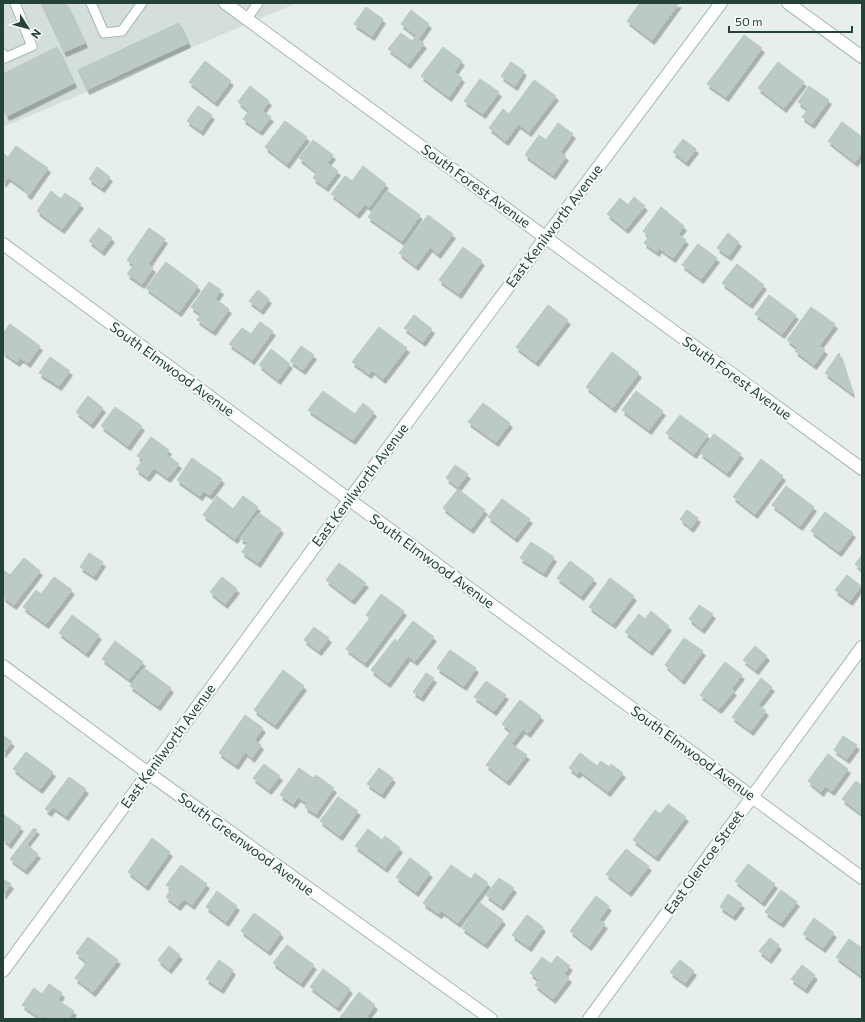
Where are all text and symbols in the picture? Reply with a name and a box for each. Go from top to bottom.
north arrow [8,8,48,48]
scale bar [729,8,852,34]
text: 50 m [735,14,763,28]
text: N [29,27,44,41]
street label: South Forest Avenue [418,140,534,231]
street label: East Kenilworth Avenue [502,161,605,291]
street label: South Elmwood Avenue [107,318,238,420]
street label: South Forest Avenue [679,332,795,423]
street label: East Kenilworth Avenue [308,420,411,550]
street label: South Elmwood Avenue [367,510,498,612]
street label: East Kenilworth Avenue [117,680,219,811]
street label: South Elmwood Avenue [628,702,759,804]
street label: South Greenwood Avenue [175,788,318,899]
street label: East Glencoe Street [660,806,747,917]

